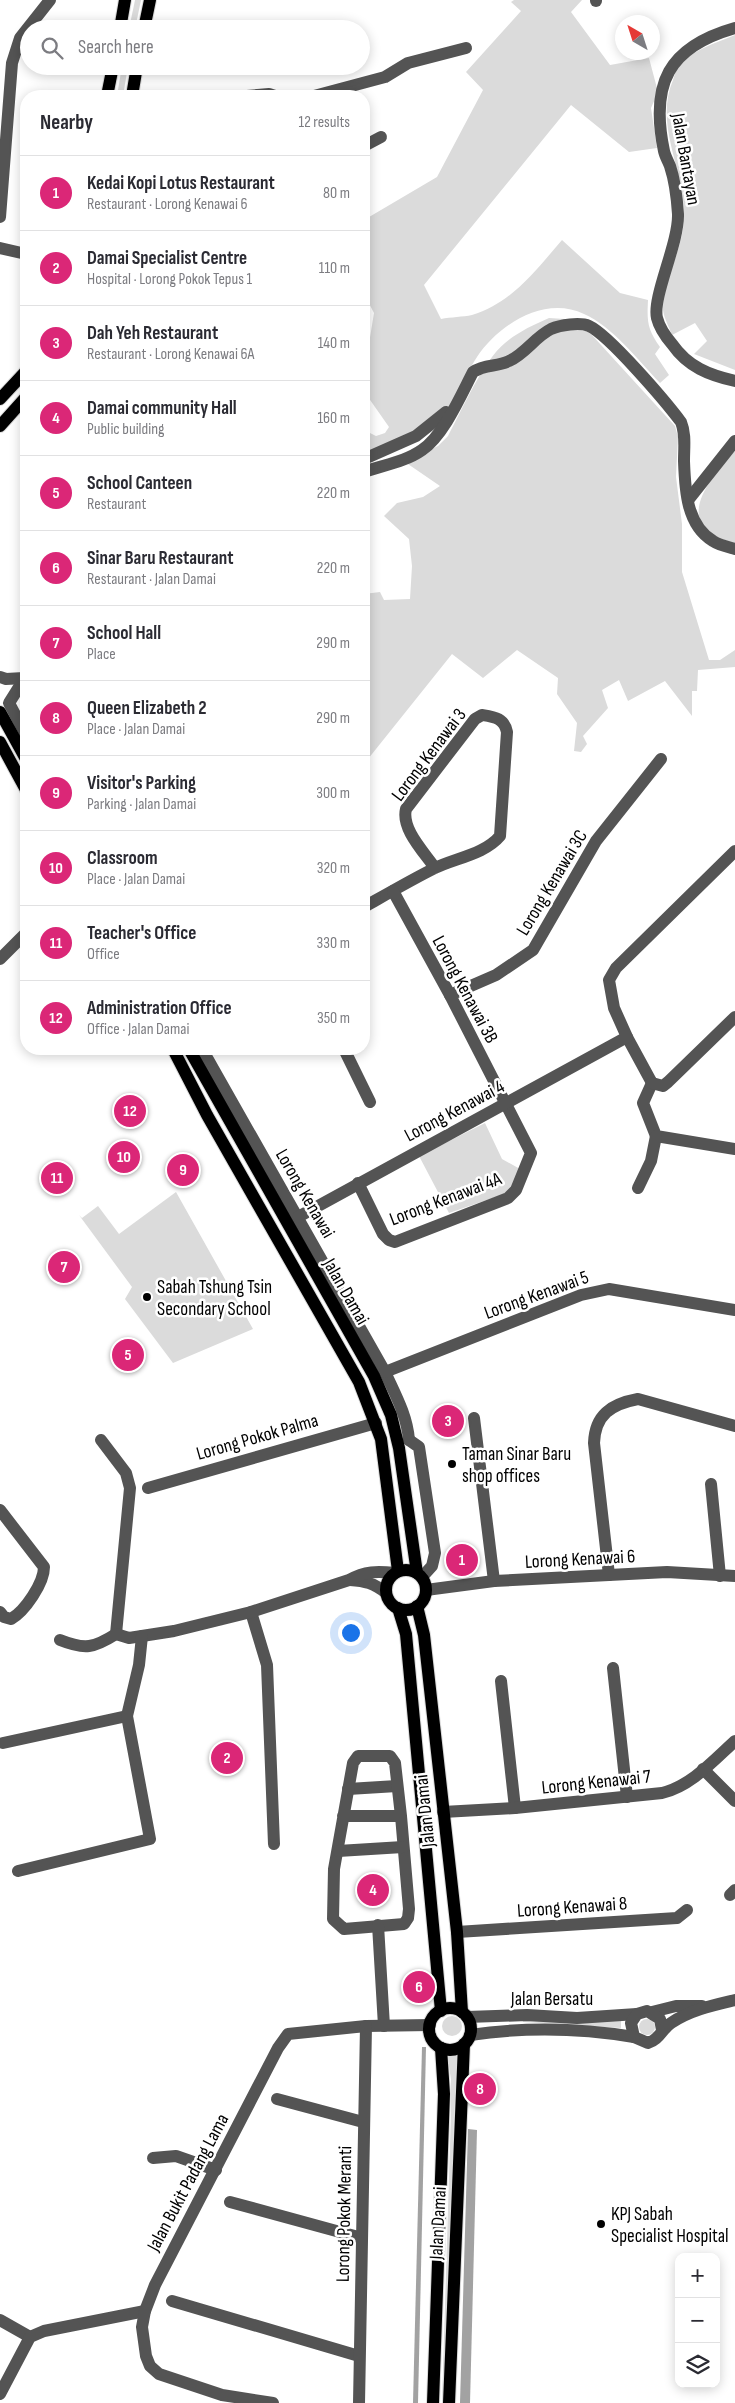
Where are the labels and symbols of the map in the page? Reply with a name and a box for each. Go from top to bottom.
north arrow [615,15,660,60]
street label: Jalan Bantayan [666,111,705,207]
street label: Lorong Kenawai 3 [387,704,471,806]
street label: Lorong Kenawai 3C [512,826,593,940]
street label: Lorong Kenawai 3B [427,932,503,1047]
street label: Lorong Kenawai 4 [401,1075,509,1147]
pin: 12 [114,1092,146,1130]
pin: 10 [108,1138,140,1176]
street label: Lorong Kenawai [270,1145,339,1242]
pin: 9 [167,1151,199,1189]
pin: 11 [41,1159,73,1197]
street label: Lorong Kenawai 4A [386,1167,506,1231]
pin: 7 [48,1248,80,1286]
street label: Jalan Damai [317,1254,374,1329]
street label: Lorong Kenawai 5 [481,1266,592,1325]
place label: Sabah Tshung Tsin Secondary School [157,1276,272,1321]
marker: Sabah Tshung Tsin Secondary School [141,1291,153,1303]
pin: 5 [112,1336,144,1374]
pin: 3 [432,1402,464,1440]
street label: Lorong Pokok Palma [194,1409,321,1466]
place label: Taman Sinar Baru shop offices [462,1443,571,1488]
marker: Taman Sinar Baru shop offices [446,1458,458,1470]
pin: 1 [446,1541,478,1579]
street label: Lorong Kenawai 6 [524,1545,636,1574]
your location [338,1620,364,1646]
pin: 2 [211,1739,243,1777]
street label: Lorong Kenawai 7 [540,1765,652,1800]
street label: Jalan Damai [410,1773,441,1849]
pin: 4 [357,1871,389,1909]
street label: Lorong Kenawai 8 [516,1892,628,1923]
pin: 6 [403,1968,435,2006]
street label: Jalan Bersatu [510,1988,593,2011]
pin: 8 [464,2070,496,2108]
street label: Jalan Bukit Padang Lama [142,2110,234,2256]
street label: Lorong Pokok Meranti [332,2146,357,2282]
street label: Jalan Damai [425,2186,452,2261]
place label: KPJ Sabah Specialist Hospital [611,2203,729,2248]
marker: KPJ Sabah Specialist Hospital [595,2218,607,2230]

